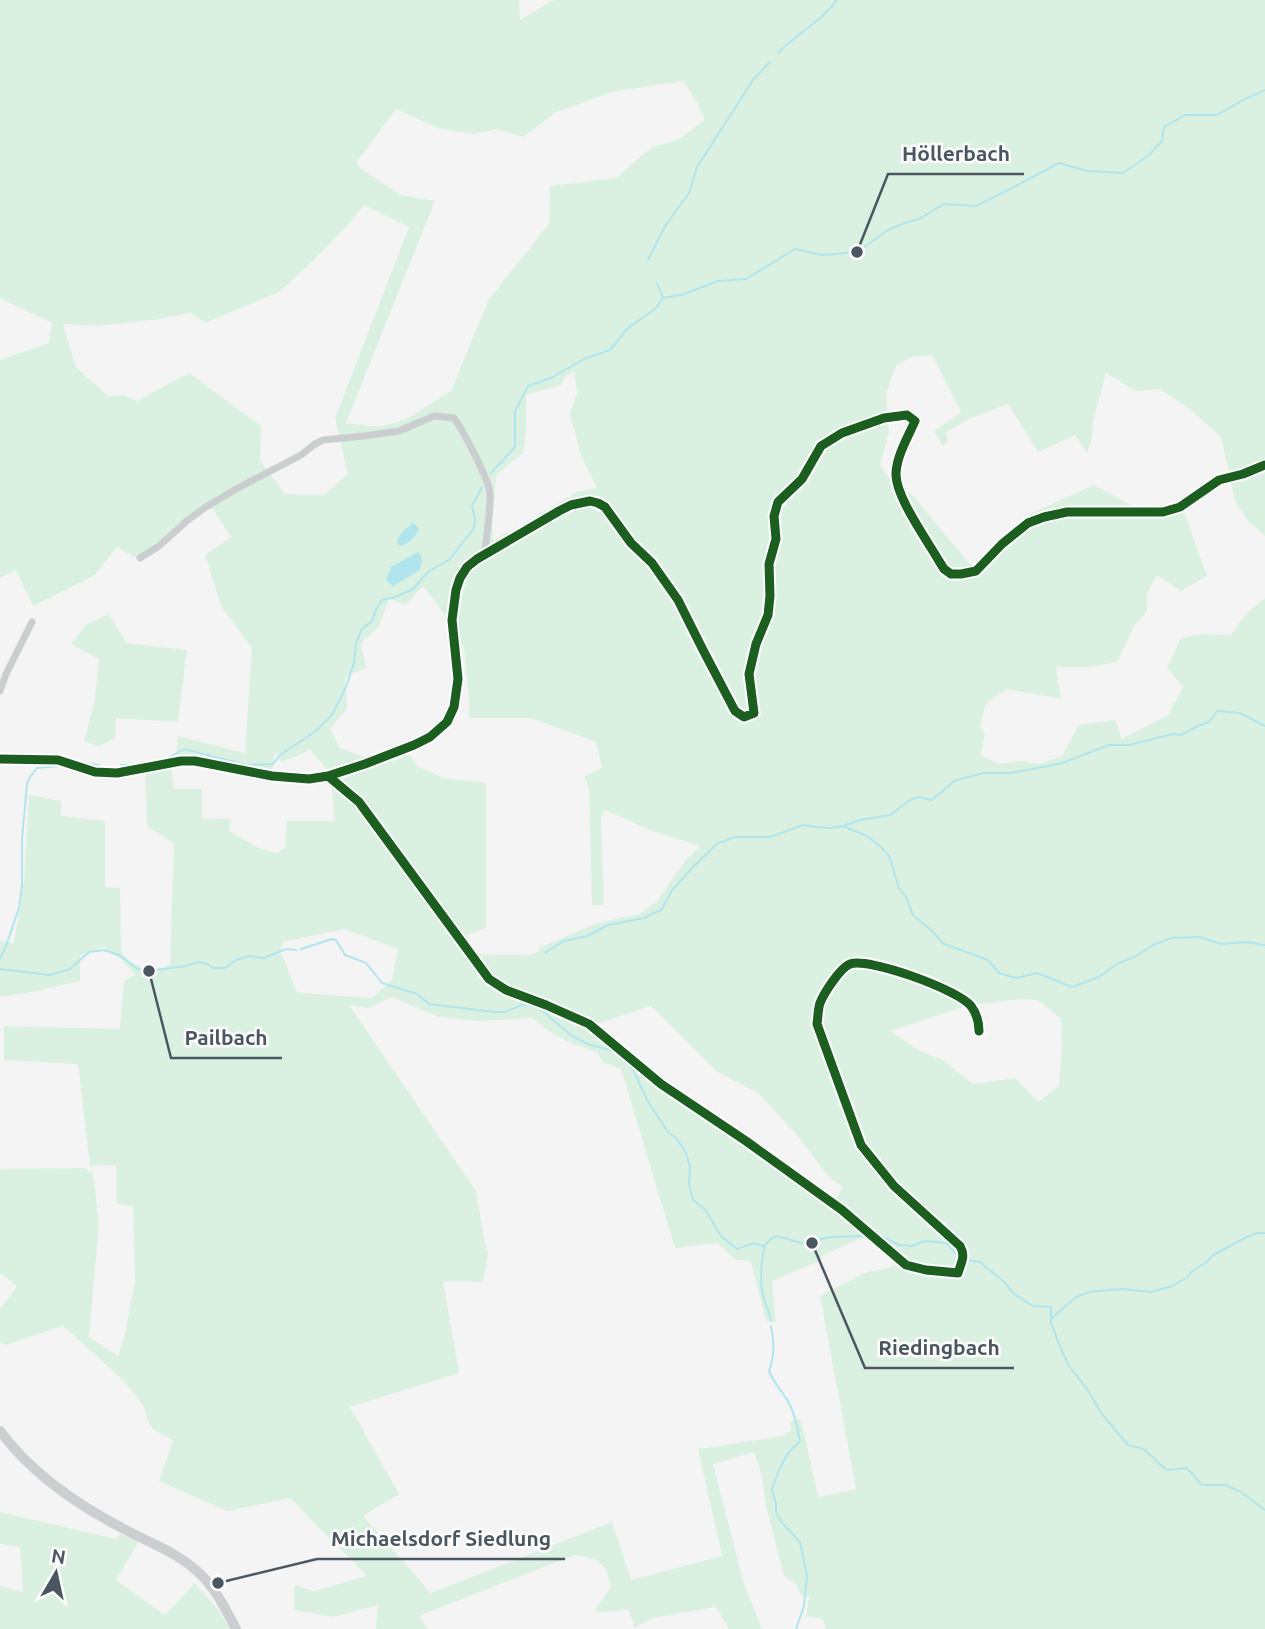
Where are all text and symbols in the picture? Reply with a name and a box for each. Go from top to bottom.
callout: Höllerbach [888,132,1024,174]
text: Höllerbach [902,141,1010,165]
callout: Pailbach [171,1016,282,1058]
text: Pailbach [184,1025,268,1049]
callout: Riedingbach [865,1326,1014,1368]
text: Riedingbach [878,1335,1000,1359]
callout: Michaelsdorf Siedlung [317,1517,565,1559]
text: Michaelsdorf Siedlung [331,1526,551,1550]
north arrow [21,1538,91,1608]
text: N [50,1544,67,1568]

